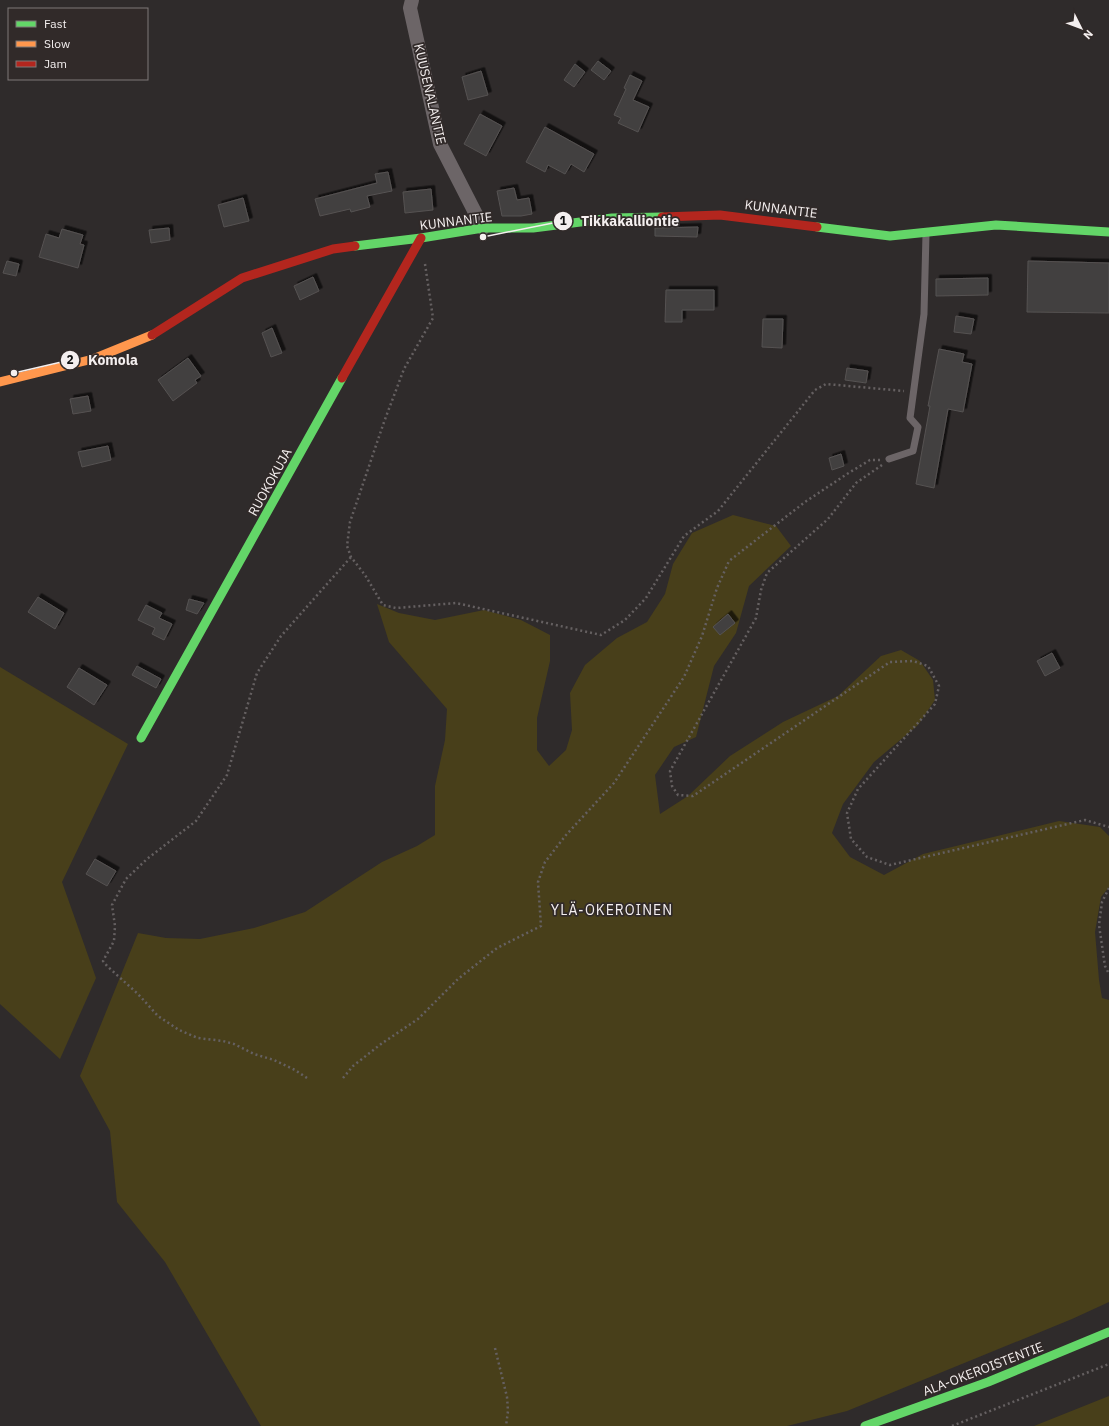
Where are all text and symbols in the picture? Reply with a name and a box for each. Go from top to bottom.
legend [8,8,148,80]
north arrow [1061,8,1101,48]
text: Fast [44,16,67,31]
text: N [1081,27,1096,42]
text: Slow [44,36,70,51]
street label: KUUSENALANTIE [410,42,450,146]
text: Jam [44,56,67,71]
street label: KUNNANTIE [744,196,818,222]
street label: KUNNANTIE [419,208,493,234]
callout: Tikkakalliontie [553,208,687,234]
text: Tikkakalliontie [581,212,679,230]
text: 1 [559,213,567,228]
callout: Komola [60,347,146,373]
text: Komola [88,351,138,369]
text: 2 [66,352,74,367]
street label: RUOKOKUJA [244,444,296,519]
district label: YLÄ-OKEROINEN [551,901,673,919]
street label: ALA-OKEROISTENTIE [920,1338,1046,1400]

